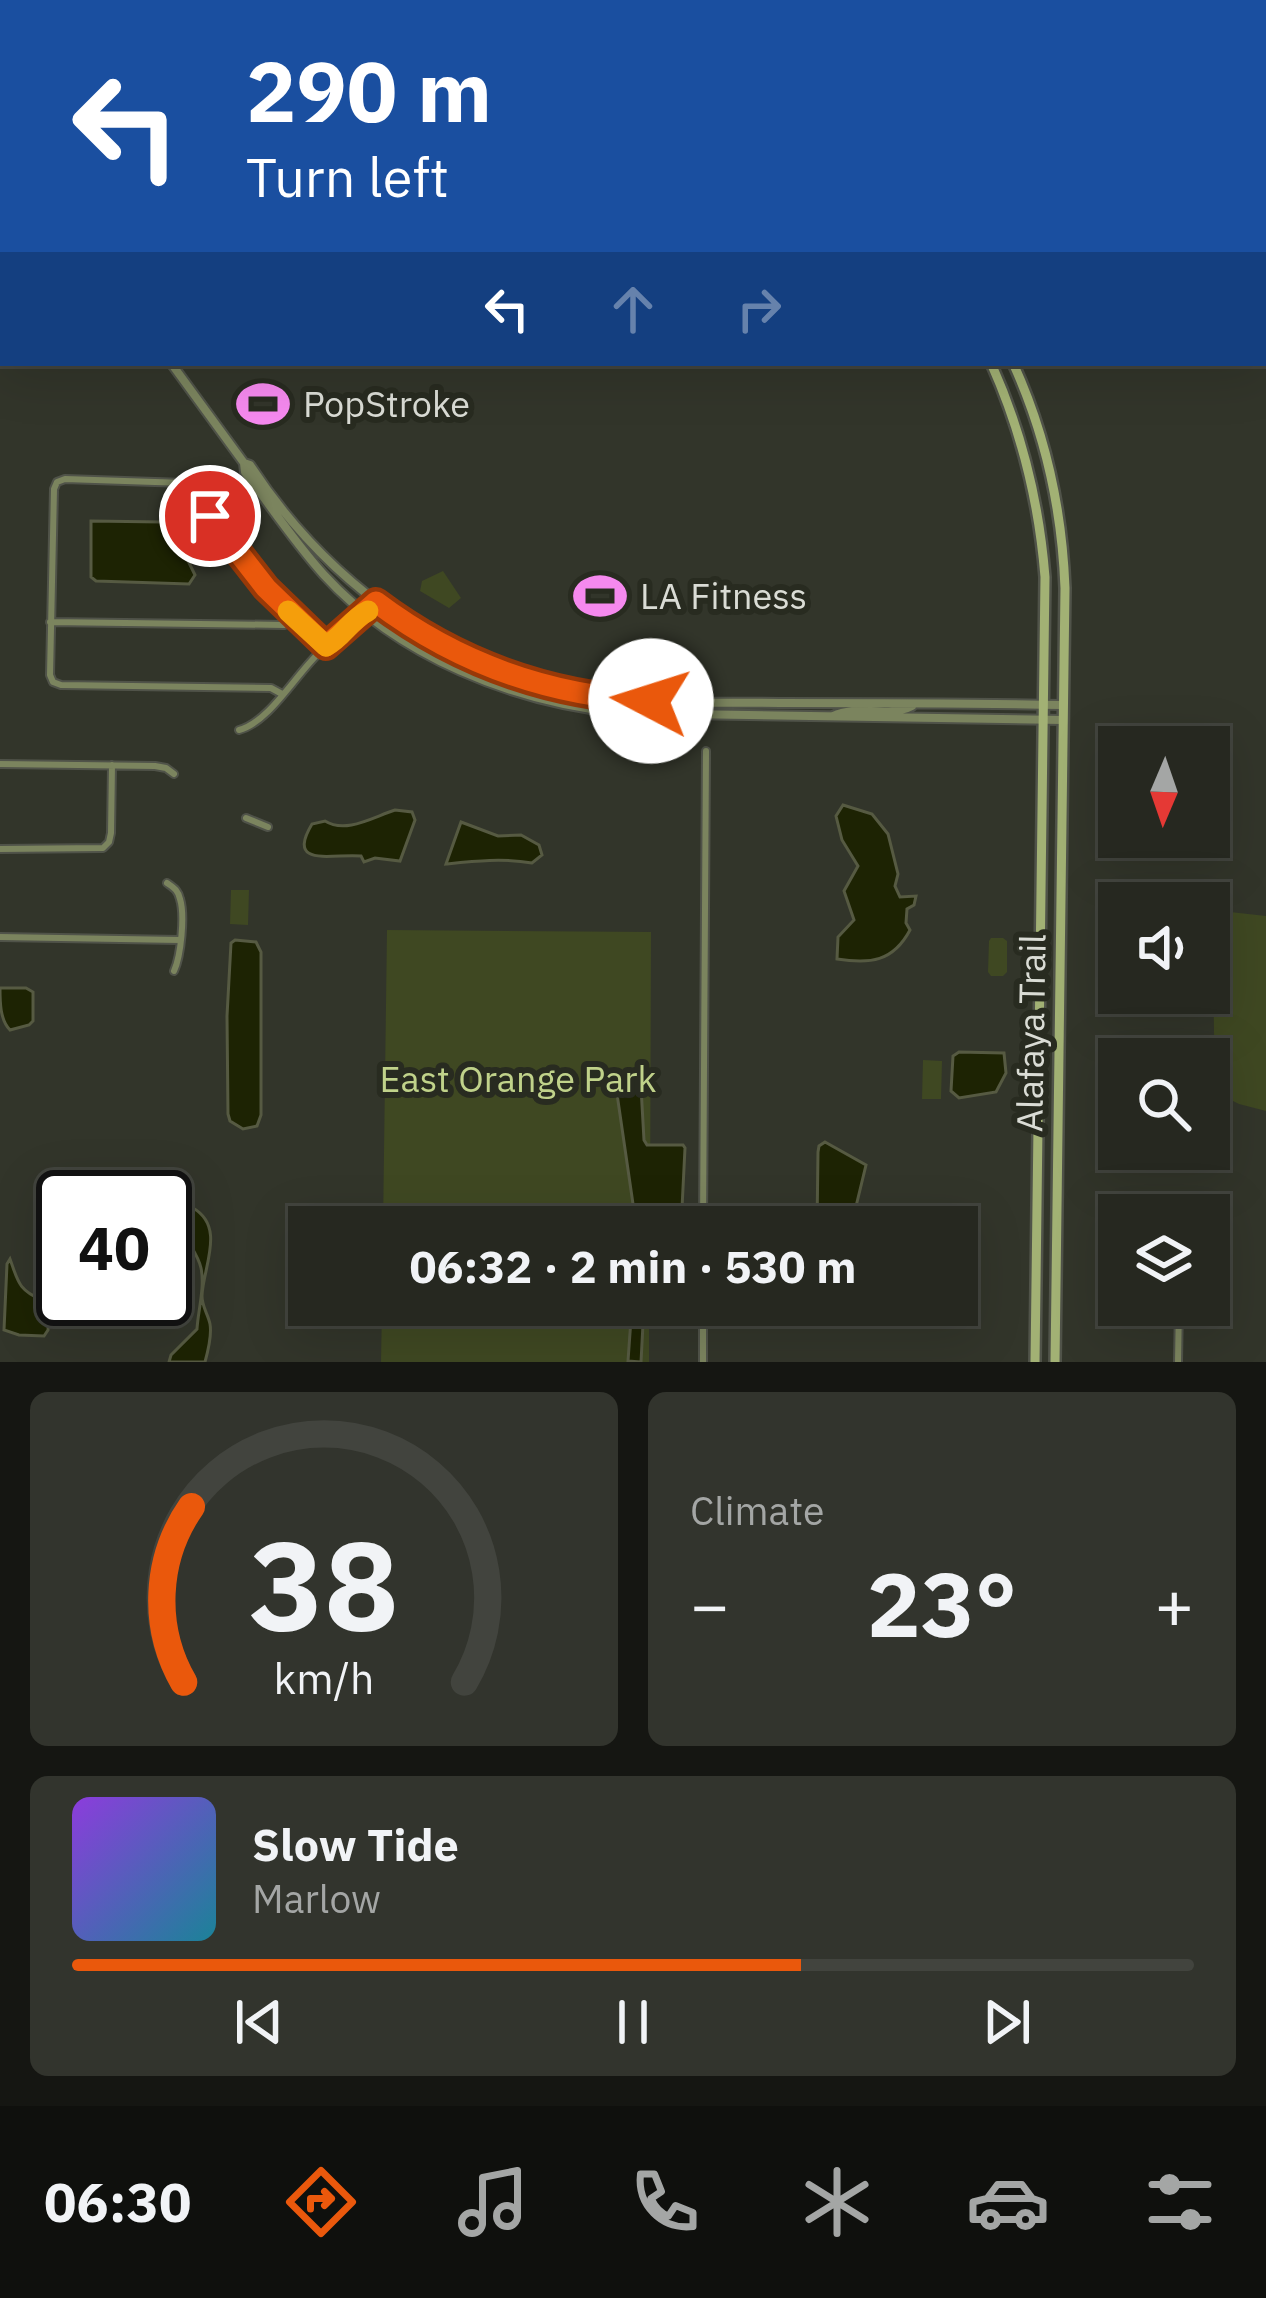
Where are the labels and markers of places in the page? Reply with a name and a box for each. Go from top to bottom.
sports icon: PopStroke [234,375,292,433]
place label: PopStroke [303,380,470,427]
pin [159,465,261,567]
sports icon: LA Fitness [571,567,629,625]
place label: LA Fitness [640,572,807,619]

